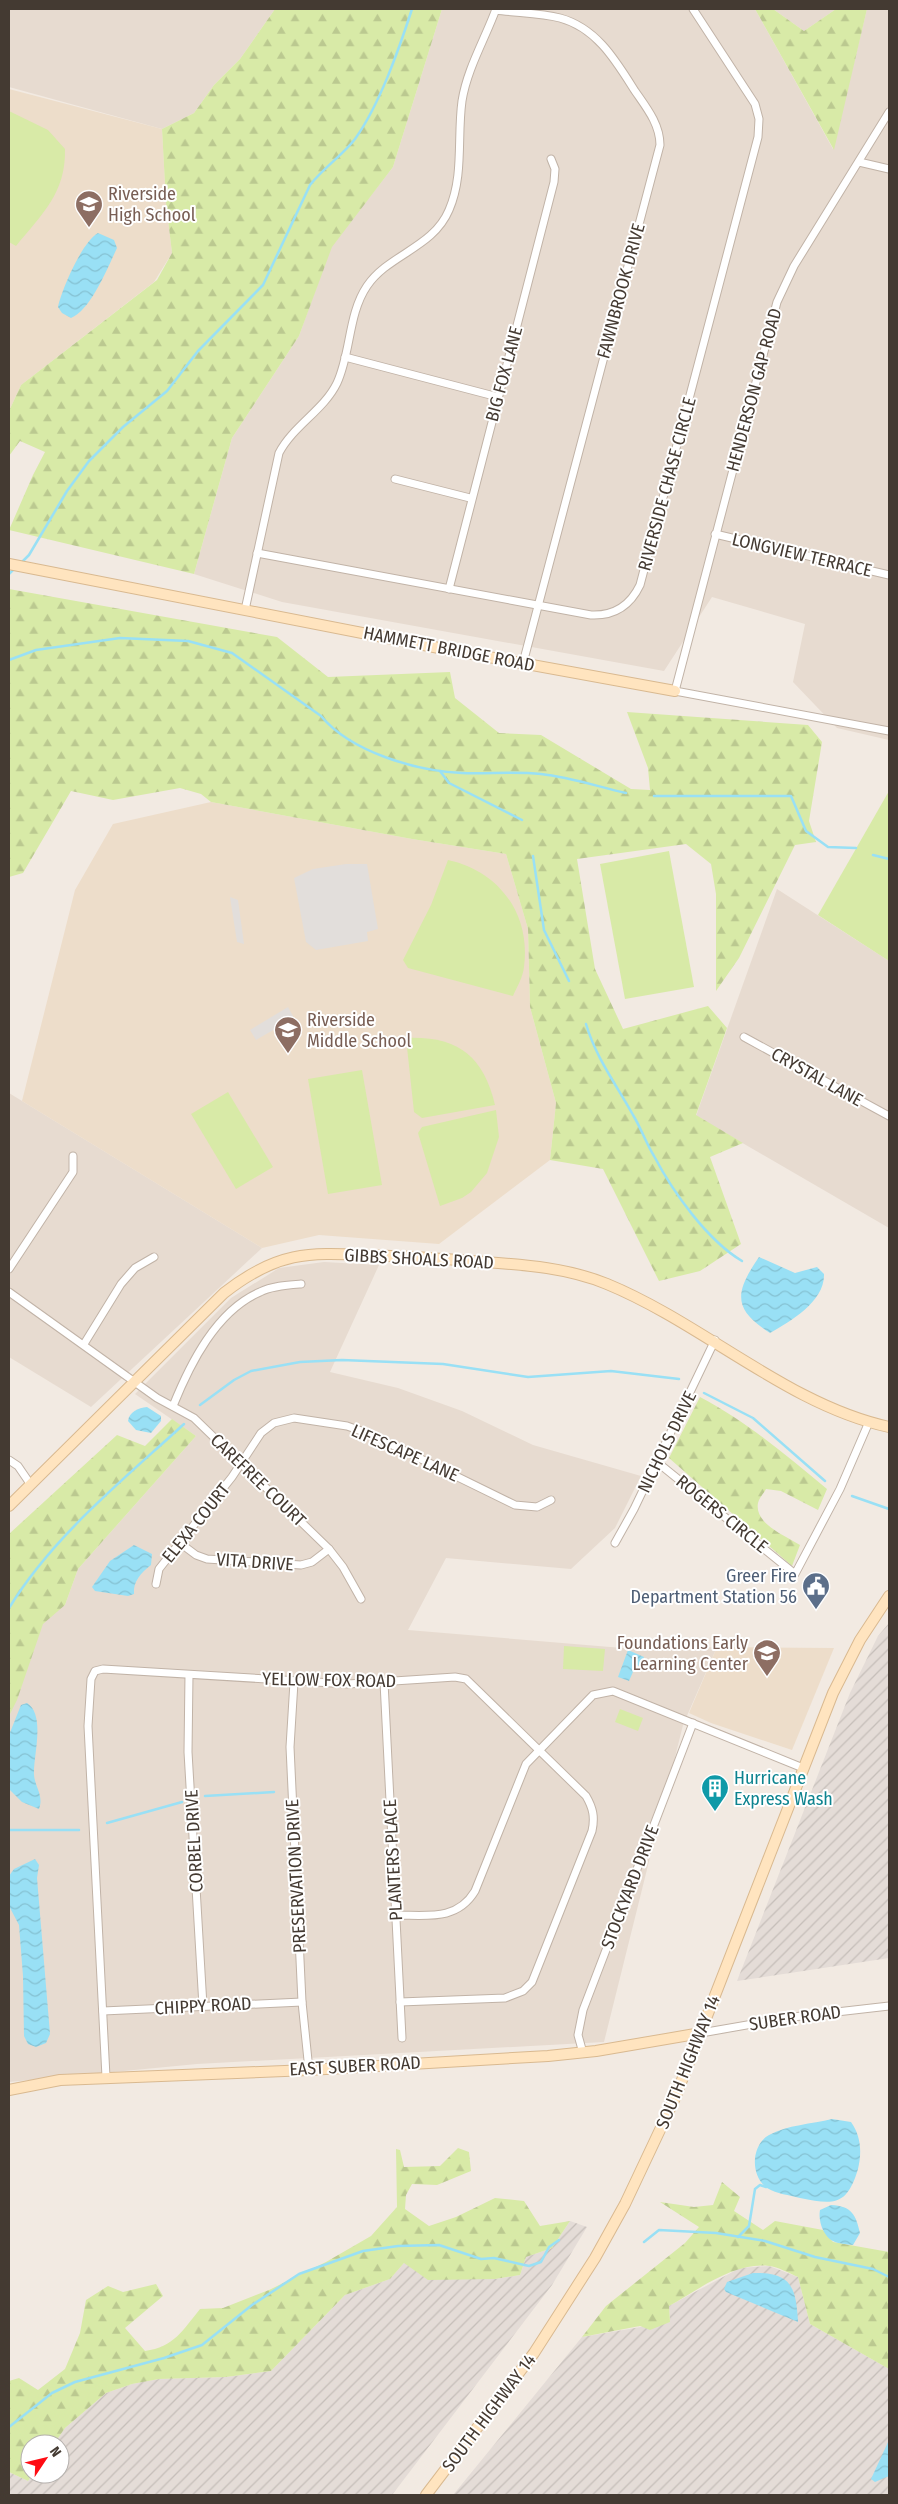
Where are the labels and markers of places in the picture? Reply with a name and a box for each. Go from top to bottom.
place label: Riverside High School [108,183,196,226]
school or university icon: Riverside High School [74,189,104,228]
place label: Riverside Middle School [307,1009,411,1052]
school or university icon: Riverside Middle School [273,1015,303,1054]
place label: Greer Fire Department Station 56 [631,1565,797,1608]
public building icon: Greer Fire Department Station 56 [801,1571,831,1610]
place label: Foundations Early Learning Center [617,1632,749,1675]
school or university icon: Foundations Early Learning Center [752,1638,782,1677]
place label: Hurricane Express Wash [734,1767,833,1810]
building icon: Hurricane Express Wash [700,1773,730,1812]

